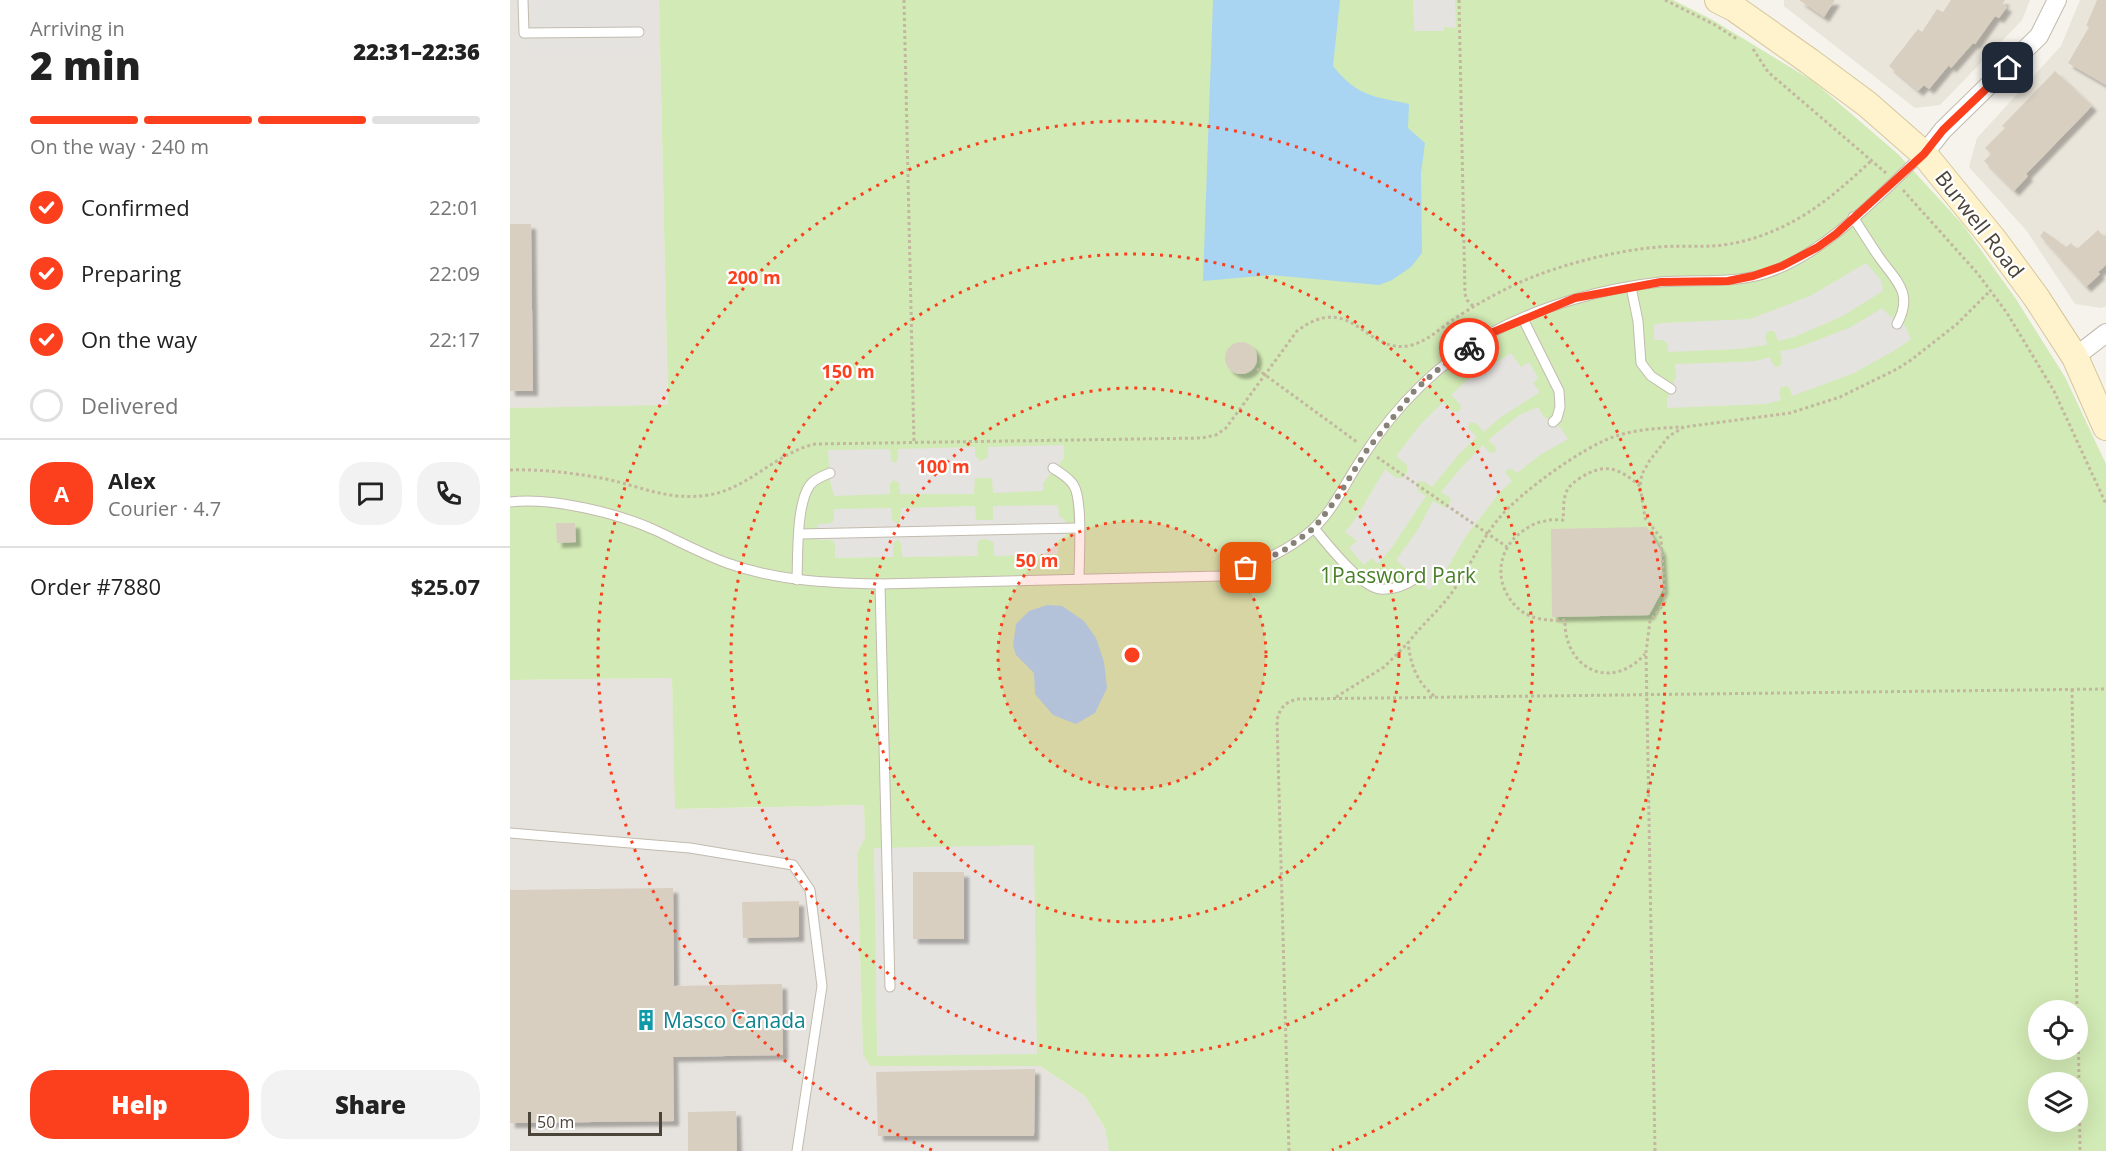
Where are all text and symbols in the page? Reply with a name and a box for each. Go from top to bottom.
text: Arriving in [30,15,125,42]
text: 22:31–22:36 [353,36,480,66]
text: 2 min [30,38,141,91]
pin [1982,42,2033,93]
icon: home [1991,51,2024,84]
text: On the way · 240 m [30,133,209,160]
street label: Burwell Road [1929,164,2031,284]
icon: check [30,191,63,224]
text: Confirmed [81,192,190,222]
text: 22:01 [429,194,480,221]
icon: check [30,257,63,290]
text: Preparing [81,258,181,288]
text: 22:09 [429,260,480,287]
text: 200 m [727,265,781,289]
courier [1439,318,1499,378]
icon: check [30,323,63,356]
text: On the way [81,324,197,354]
text: 22:17 [429,326,480,353]
icon: bike [1453,332,1486,365]
text: 150 m [821,359,875,383]
text: Delivered [81,390,179,420]
text: 100 m [916,454,970,478]
button: chat [339,462,402,525]
button: phone [417,462,480,525]
text: Alex [108,465,156,495]
text: A [54,478,69,508]
text: Courier · 4.7 [108,495,221,522]
pin [1220,542,1271,593]
text: 50 m [1016,548,1058,572]
icon: bag [1229,551,1262,584]
park label: 1Password Park [1320,561,1476,589]
text: Order #7880 [30,571,161,601]
text: $25.07 [411,571,480,601]
centre of rings [1122,645,1142,665]
map controls [2028,1000,2088,1132]
button: locate [2028,1000,2088,1060]
place label: Masco Canada [663,1006,806,1034]
building icon: Masco Canada [634,1008,658,1032]
button: Help [30,1070,249,1139]
button: Share [261,1070,480,1139]
button: layers [2028,1072,2088,1132]
scale bar [528,1109,662,1136]
text: 50 m [537,1111,574,1133]

